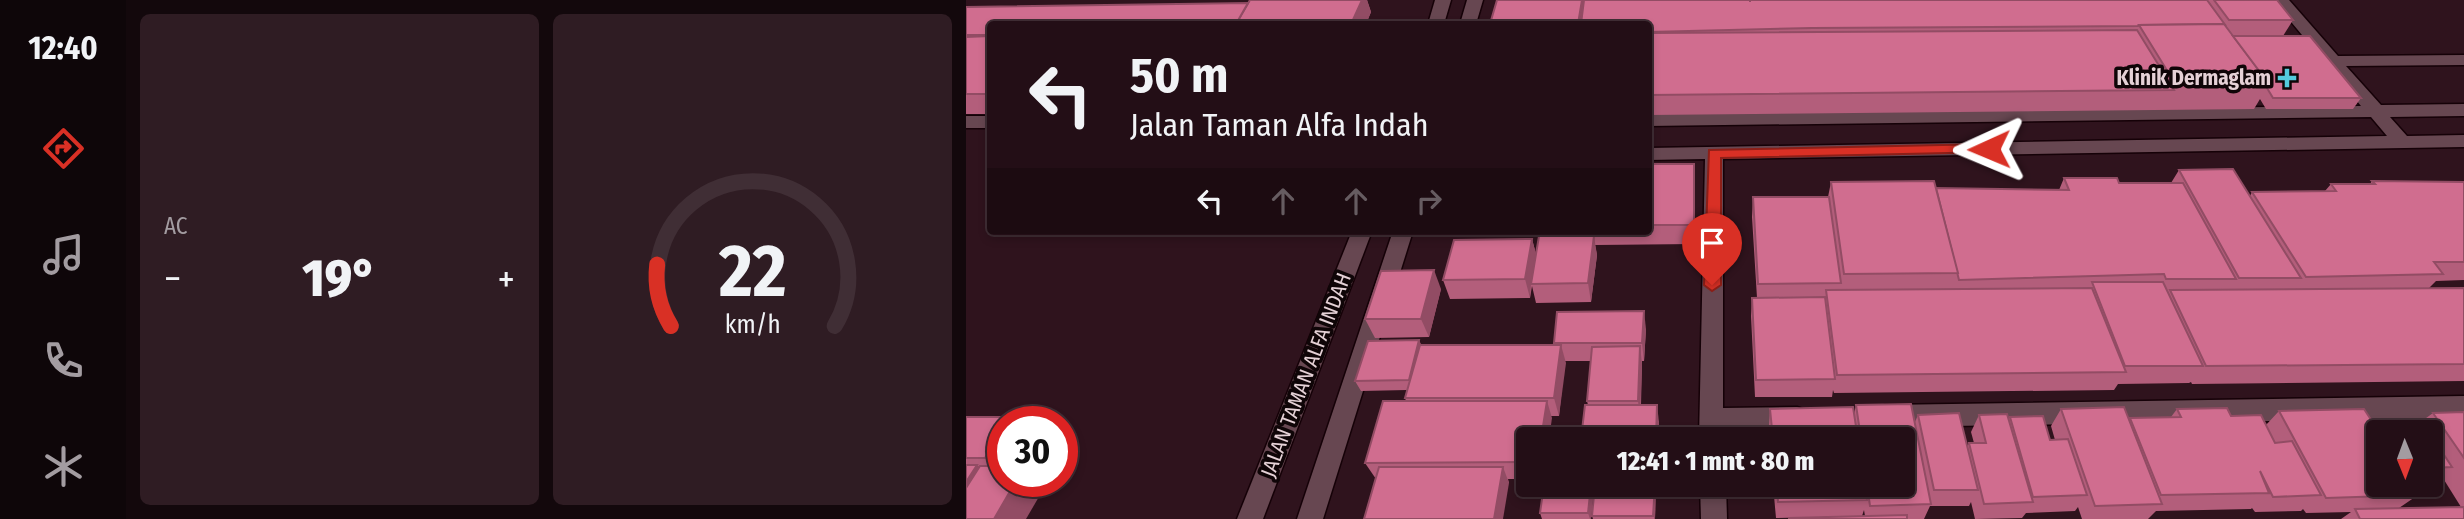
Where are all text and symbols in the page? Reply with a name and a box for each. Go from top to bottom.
text: 12:40 [28,29,98,67]
text: 50 m [1130,46,1228,105]
icon: left [1015,49,1106,140]
place label: Klinik Dermaglam [2117,65,2271,91]
marker: Klinik Dermaglam [2277,68,2297,88]
text: Jalan Taman Alfa Indah [1130,106,1429,144]
position arrow [1952,112,2026,186]
icon: directions [39,124,88,173]
icon: left [1191,182,1229,220]
icon: ahead [1264,182,1302,220]
icon: ahead [1337,182,1375,220]
icon: right [1410,182,1448,220]
text: AC [164,212,188,240]
pin [1682,213,1742,285]
icon: arrive [1693,224,1731,262]
text: 22 [718,228,786,315]
icon: music [39,230,88,279]
text: 19° [302,247,377,310]
text: − [164,256,181,302]
text: + [498,256,515,302]
street label: JALAN TAMAN ALFA INDAH [1255,269,1357,481]
text: km/h [725,309,780,339]
icon: phone [39,336,88,385]
speed limit sign: 30 [987,406,1078,497]
north arrow [2366,420,2443,497]
map controls [2366,420,2443,497]
icon: climate [39,442,88,491]
text: 12:41 · 1 mnt · 80 m [1617,446,1814,477]

